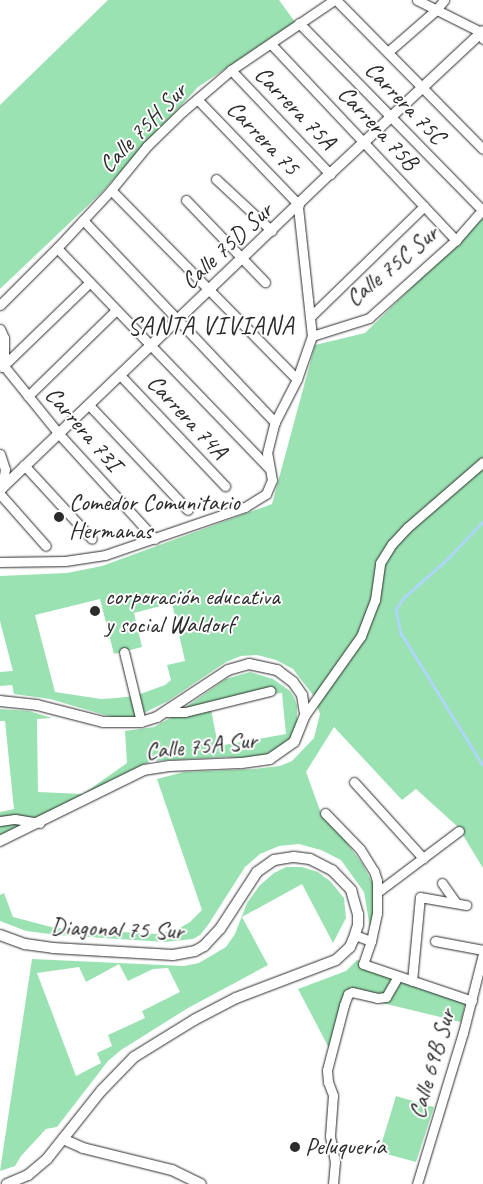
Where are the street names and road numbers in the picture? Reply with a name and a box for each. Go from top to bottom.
street label: Carrera 75C [358,56,452,150]
street label: Carrera 75A [248,60,342,156]
street label: Calle 75H Sur [93,77,193,179]
street label: Carrera 75B [332,80,424,176]
street label: Carrera 75 [220,95,306,181]
street label: Calle 75D Sur [176,197,278,295]
street label: Calle 75C Sur [340,219,444,313]
street label: Carrera 74A [141,369,233,465]
street label: Carrera 73I [39,381,127,477]
street label: Calle 75A Sur [144,726,258,766]
street label: Diagonal 75 Sur [50,912,184,946]
street label: Calle 69B Sur [403,1006,461,1122]

